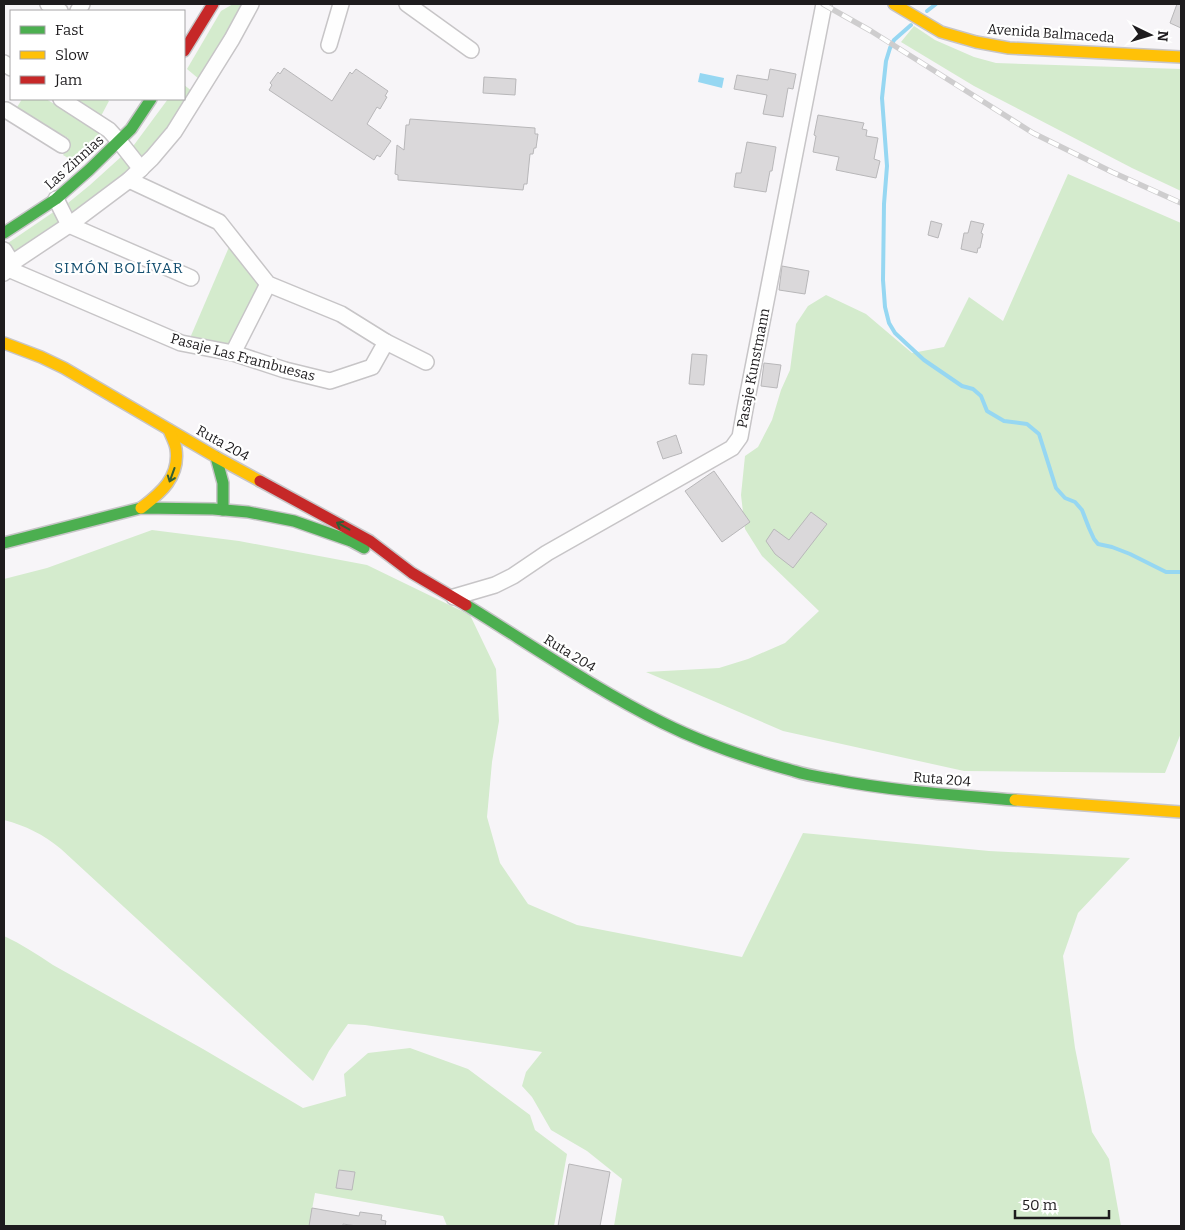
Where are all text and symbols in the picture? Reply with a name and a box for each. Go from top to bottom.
legend [10,10,185,100]
north arrow [1125,10,1175,60]
text: Fast [55,21,84,39]
street label: Avenida Balmaceda [987,21,1115,46]
text: N [1153,30,1171,42]
text: Slow [55,46,90,64]
text: Jam [54,71,83,89]
street label: Las Zinnias [41,131,107,193]
district label: SIMÓN BOLÍVAR [54,259,184,277]
street label: Pasaje Kunstmann [734,307,773,429]
street label: Pasaje Las Frambuesas [169,330,317,385]
street label: Ruta 204 [193,422,252,465]
one-way arrow [167,466,176,482]
one-way arrow [336,521,350,531]
street label: Ruta 204 [541,631,599,676]
street label: Ruta 204 [912,769,971,790]
scale bar [1015,1188,1109,1220]
text: 50 m [1022,1196,1058,1214]

